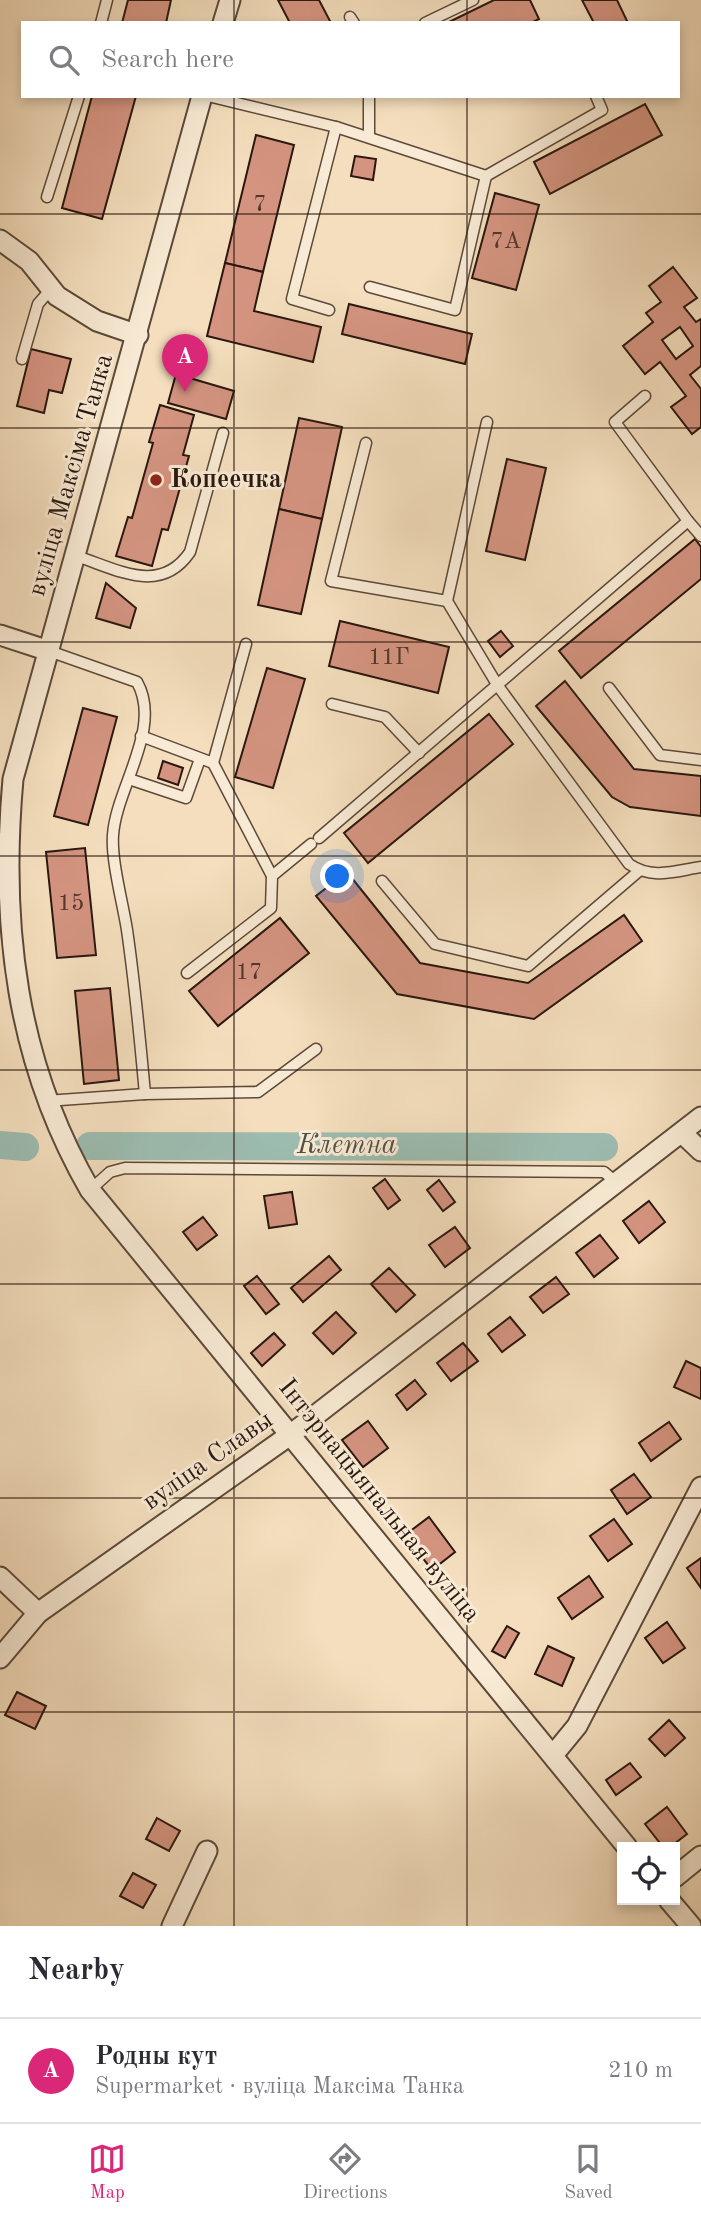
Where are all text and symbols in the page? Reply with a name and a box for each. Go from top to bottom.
search box [21,21,680,98]
icon: search [45,41,83,79]
text: Search here [101,47,234,73]
house number: 7 [253,193,267,216]
house number: 7А [491,230,522,253]
pin: A [162,334,208,392]
street label: вуліца Максіма Танка [24,351,118,599]
place label: Копеечка [170,467,282,493]
marker: Копеечка [148,472,164,488]
house number: 11Г [368,646,410,669]
your location [320,859,354,893]
house number: 15 [58,892,84,915]
house number: 17 [236,961,262,984]
water label: Клетна [296,1132,397,1160]
street label: Інтэрнацыянальная вуліца [273,1374,485,1628]
street label: вуліца Славы [138,1407,278,1515]
map controls [617,1842,680,1905]
button: locate [617,1842,680,1905]
text: Nearby [28,1956,125,1986]
text: Родны кут [95,2044,217,2070]
text: A [42,2059,60,2082]
text: 210 m [608,2059,673,2082]
text: Supermarket · вуліца Максіма Танка [95,2075,464,2098]
tab: Map [88,2140,126,2205]
tab: Directions [303,2140,388,2205]
tab: Saved [564,2140,613,2205]

